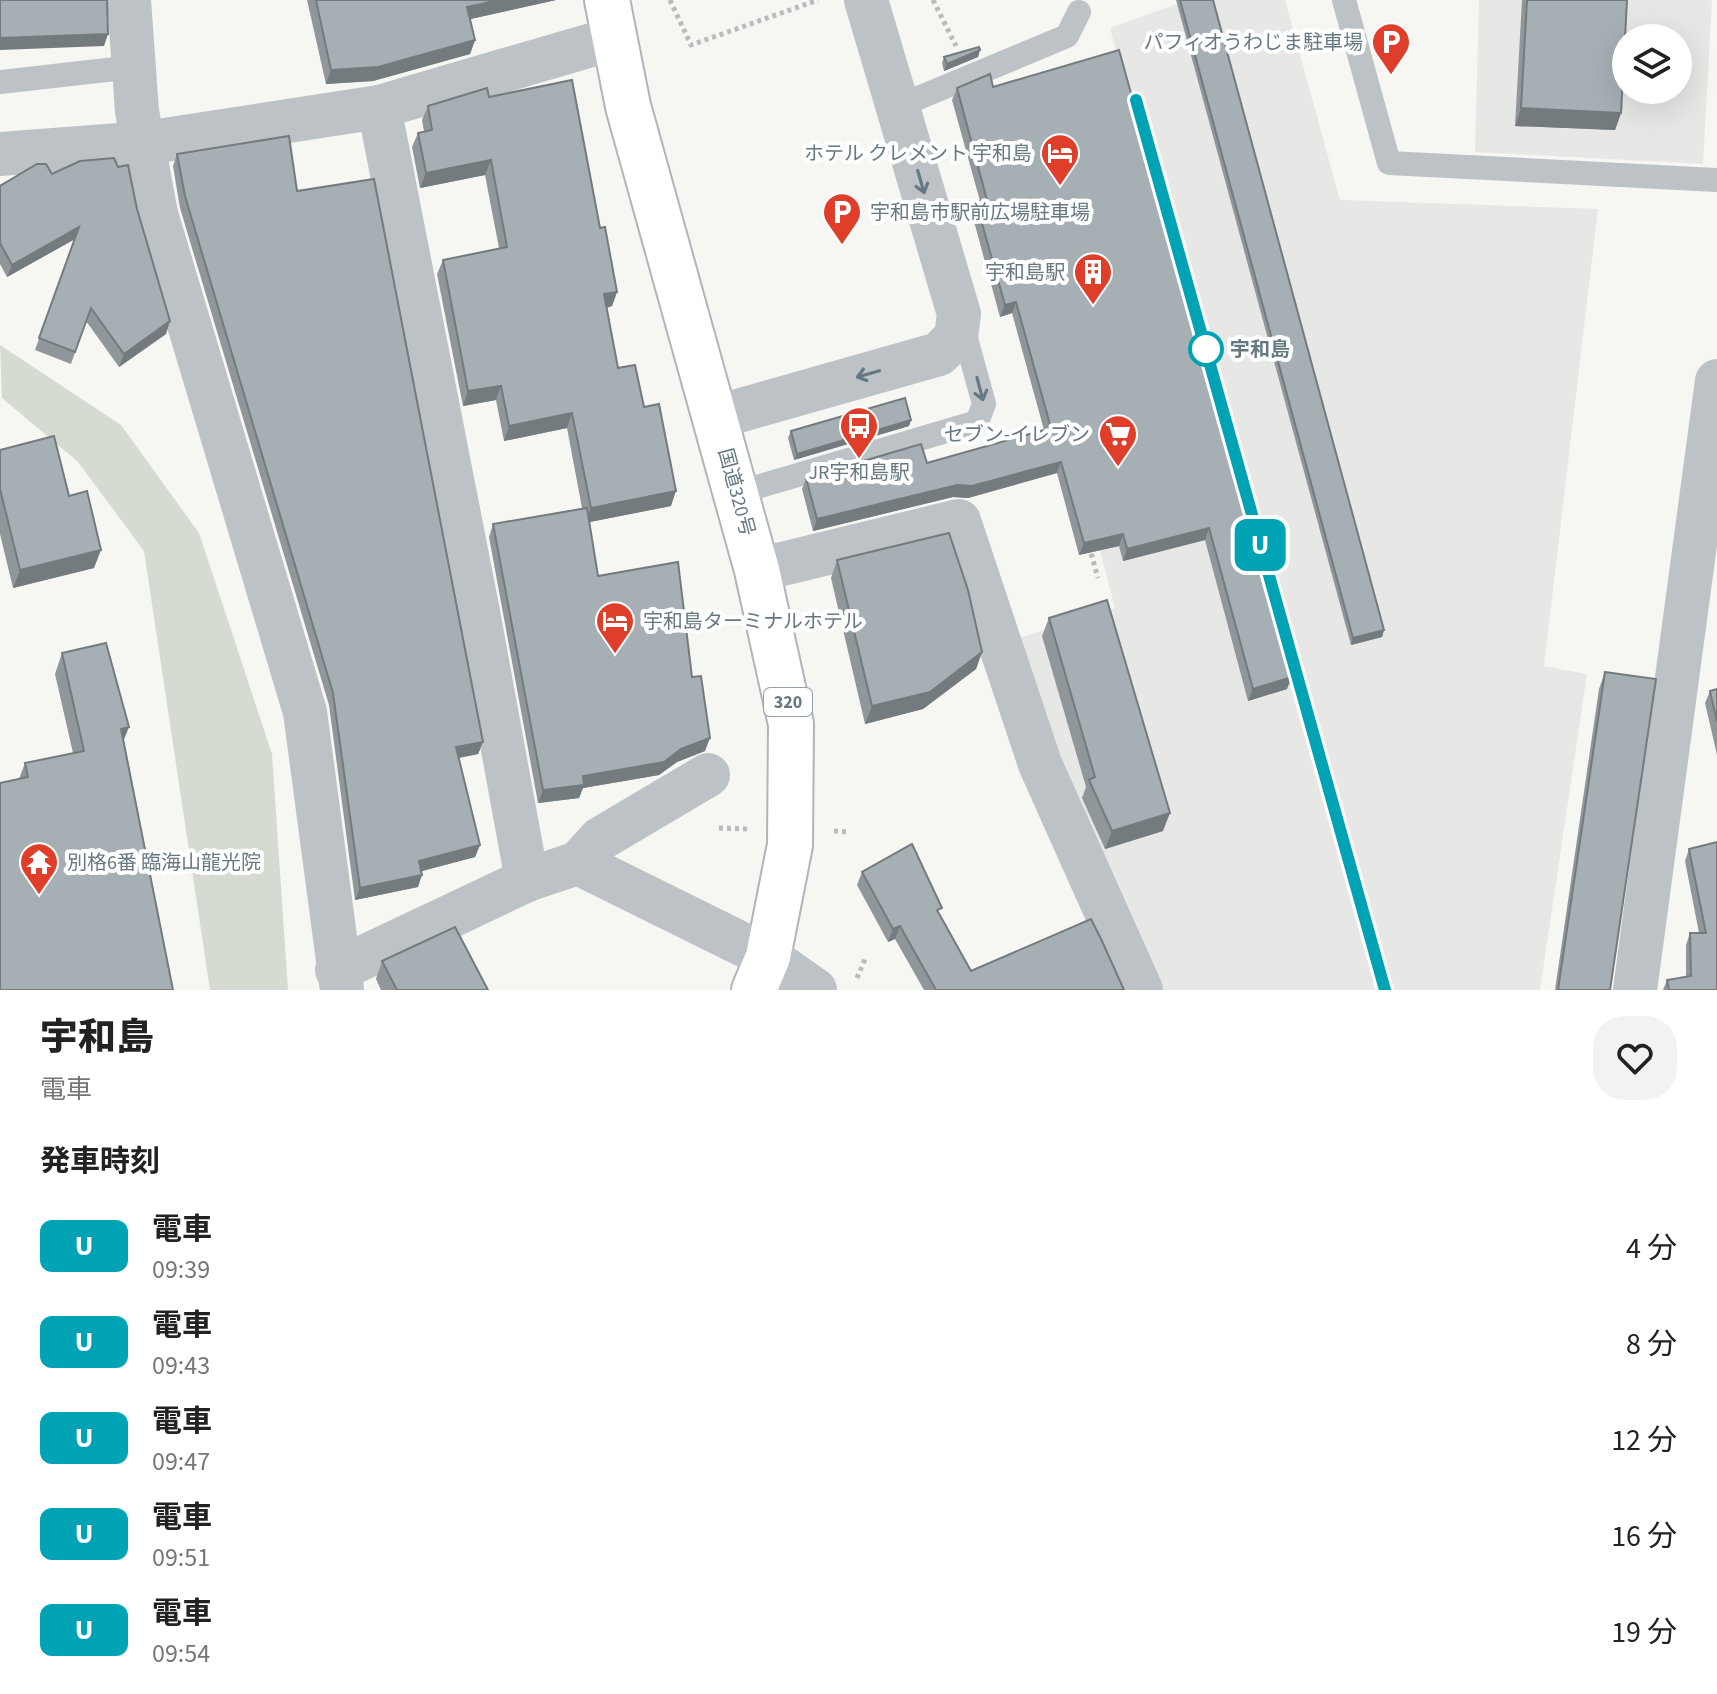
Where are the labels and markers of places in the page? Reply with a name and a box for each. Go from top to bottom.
parking icon: パフィオうわじま駐車場 [1370,21,1412,76]
place label: パフィオうわじま駐車場 [1143,29,1363,57]
hotel icon: ホテル クレメント 宇和島 [1039,132,1081,187]
place label: ホテル クレメント 宇和島 [804,140,1032,168]
parking icon: 宇和島市駅前広場駐車場 [821,191,863,246]
place label: 宇和島市駅前広場駐車場 [870,199,1090,227]
building icon: 宇和島駅 [1072,251,1114,306]
place label: 宇和島駅 [985,259,1065,287]
marker: 宇和島 [1189,332,1223,366]
place label: 宇和島 [1230,336,1290,364]
bus stop icon: JR宇和島駅 [838,405,880,460]
supermarket icon: セブン-イレブン [1097,413,1139,468]
place label: セブン-イレブン [944,421,1090,449]
place label: JR宇和島駅 [809,459,909,487]
hotel icon: 宇和島ターミナルホテル [594,600,636,655]
place label: 宇和島ターミナルホテル [643,608,863,636]
temple icon: 別格6番 臨海山龍光院 [18,841,60,896]
place label: 別格6番 臨海山龍光院 [67,849,261,877]

